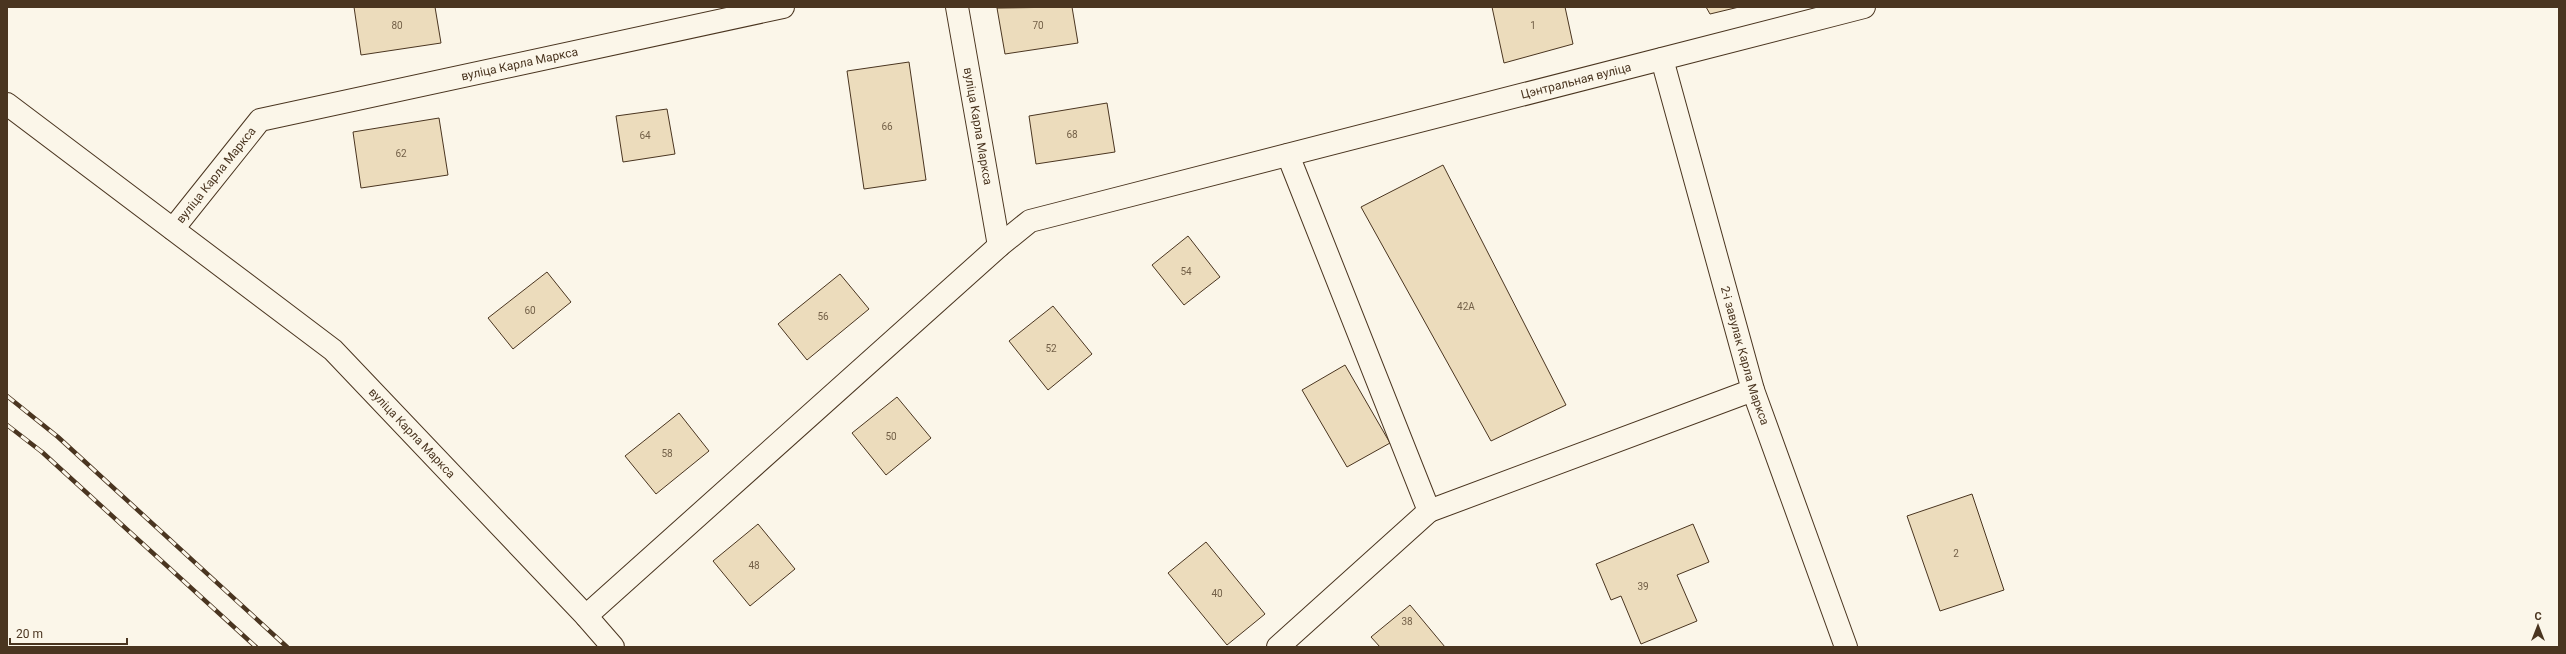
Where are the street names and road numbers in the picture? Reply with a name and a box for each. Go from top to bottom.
street label: вуліца Карла Маркса [460,45,579,83]
street label: Цэнтральная вуліца [1519,60,1633,102]
street label: вуліца Карла Маркса [961,66,995,186]
street label: вуліца Карла Маркса [173,124,259,226]
street label: 2-і завулак Карла Маркса [1718,285,1772,427]
street label: вуліца Карла Маркса [366,385,458,481]

